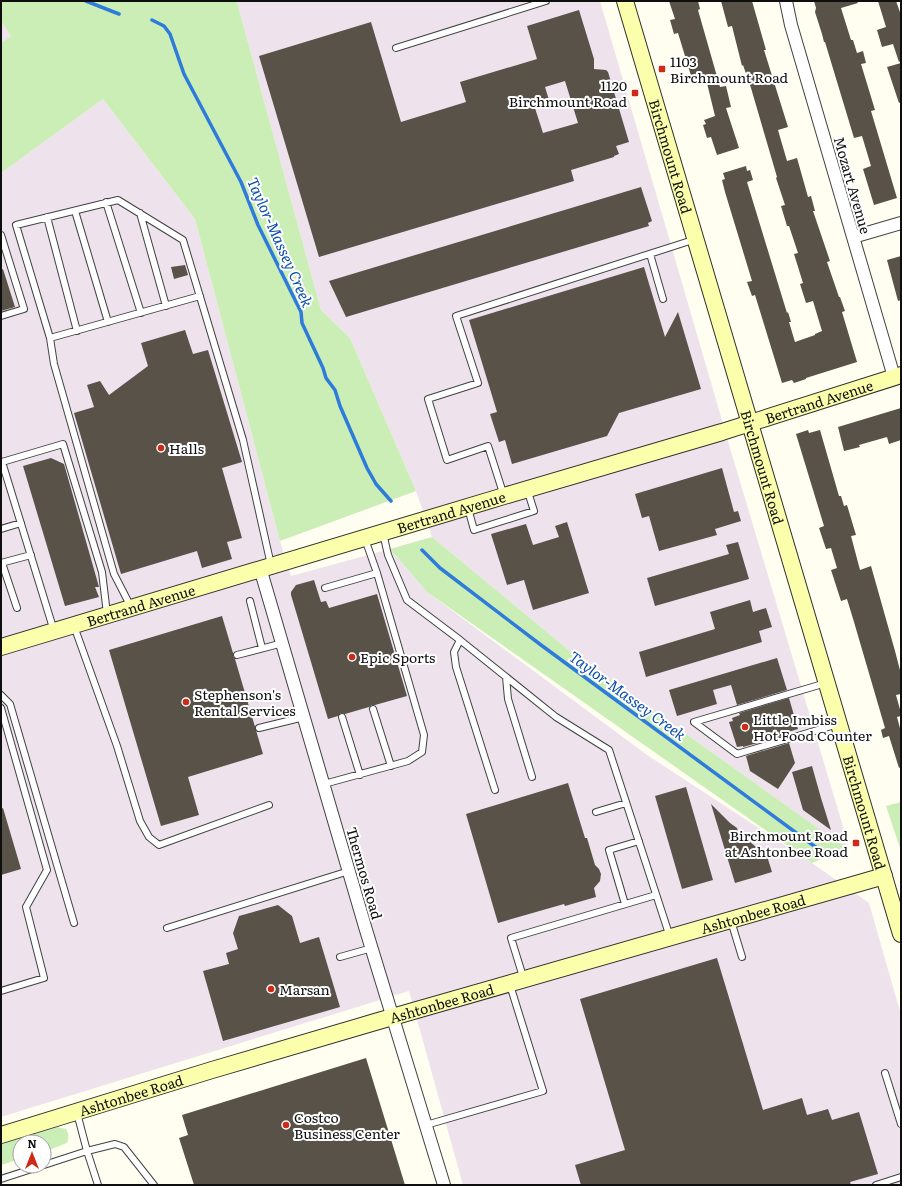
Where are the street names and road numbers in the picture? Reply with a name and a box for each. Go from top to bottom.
street label: Birchmount Road [645,97,697,216]
street label: Mozart Avenue [830,134,876,236]
street label: Bertrand Avenue [762,375,875,428]
street label: Birchmount Road [736,407,789,527]
street label: Bertrand Avenue [395,486,508,538]
street label: Bertrand Avenue [84,579,197,631]
street label: Birchmount Road [839,753,891,872]
street label: Thermos Road [342,824,388,922]
street label: Ashtonbee Road [698,889,808,938]
street label: Ashtonbee Road [387,978,497,1027]
street label: Ashtonbee Road [76,1069,186,1120]

